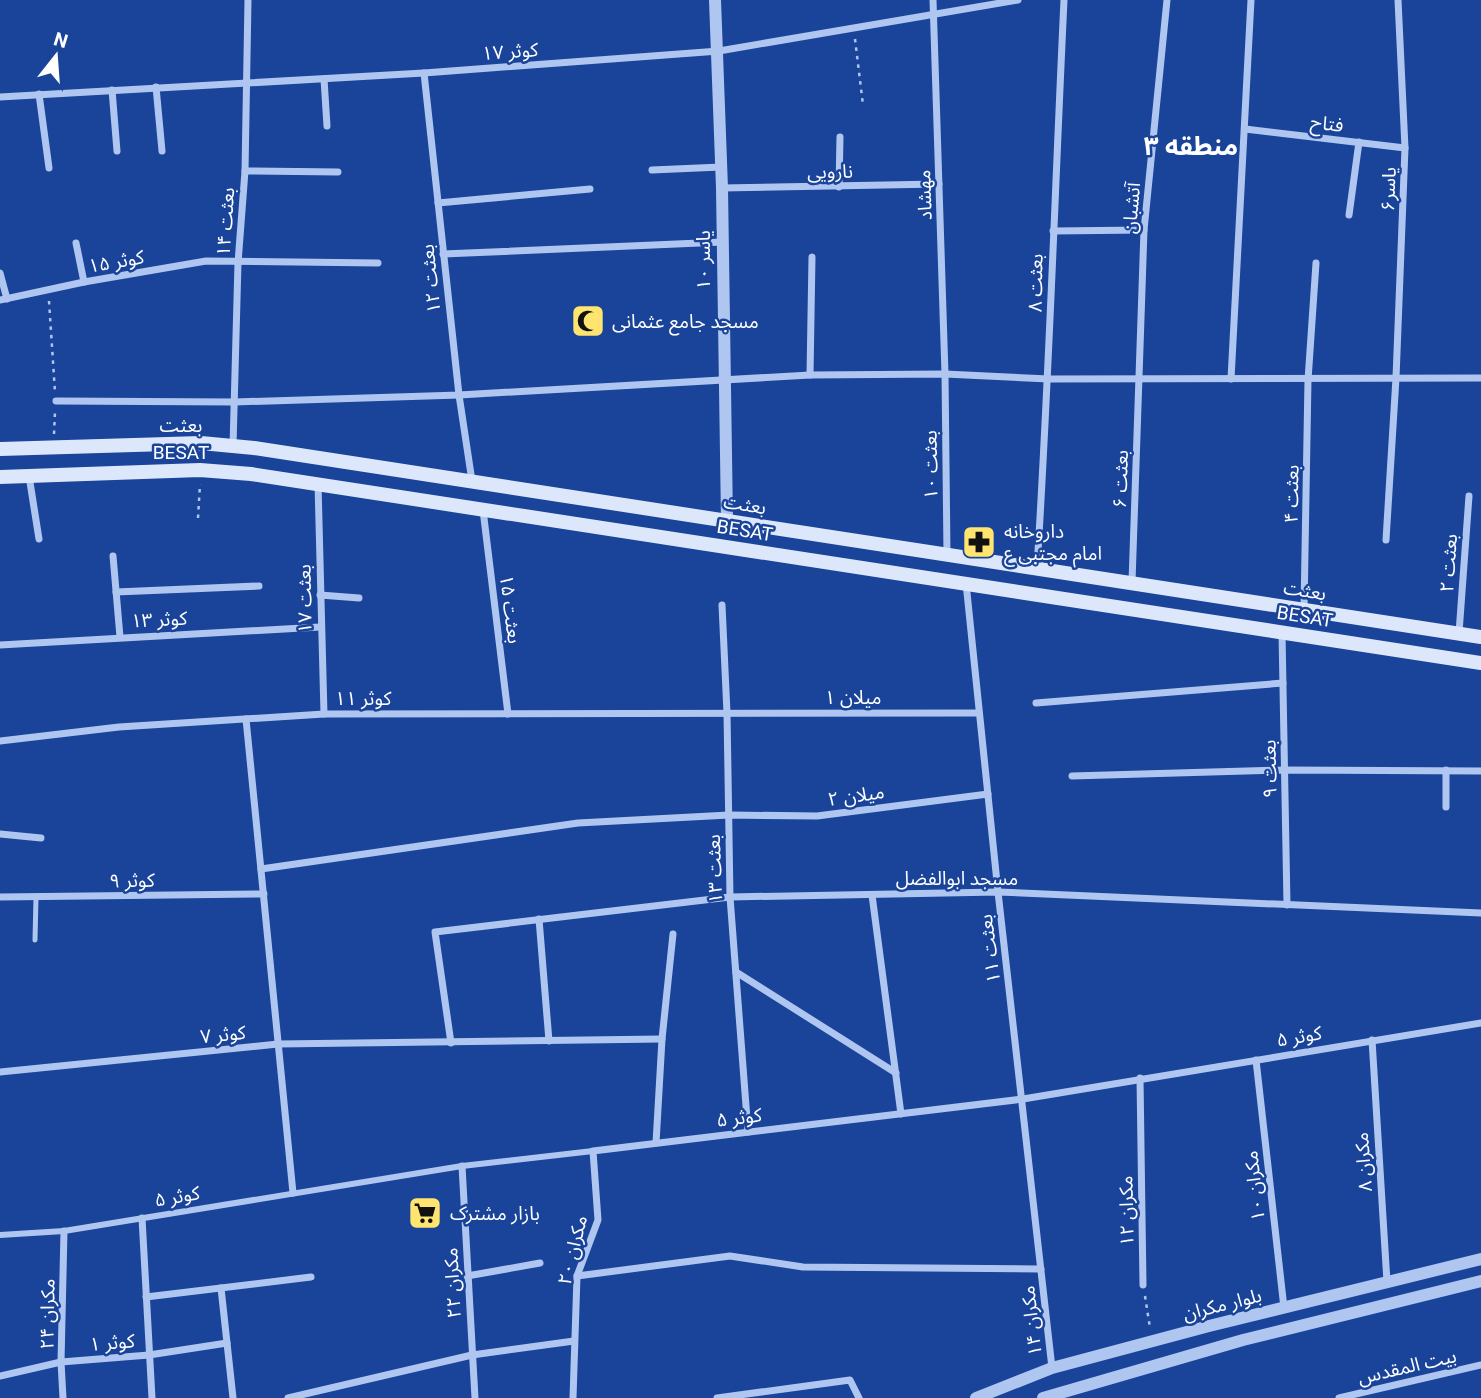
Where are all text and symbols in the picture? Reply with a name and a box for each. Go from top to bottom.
north arrow [21,21,91,91]
text: N [51,27,71,53]
street label: کوثر ۱۷ [481,38,540,65]
street label: فتاح [1309,110,1345,139]
district label: منطقه ۳ [1144,131,1238,161]
street label: نارویی [807,160,853,183]
street label: یاسر۶ [1376,166,1401,212]
street label: مهشاد [912,169,937,221]
street label: آتشبان [1118,180,1145,235]
street label: بعثت ۱۴ [212,187,239,257]
street label: یاسر ۱۰ [692,230,715,290]
street label: بعثت ۱۲ [415,243,446,315]
street label: کوثر ۱۵ [86,245,147,278]
street label: بعثت ۸ [1023,254,1048,312]
mosque icon: مسجد جامع عثمانی [569,302,607,340]
place label: مسجد جامع عثمانی [612,310,759,336]
street label: بعثت [160,414,202,437]
street label: بعثت ۱۰ [918,430,943,500]
street label: BESAT [153,441,209,464]
street label: بعثت ۶ [1108,449,1133,509]
street label: بعثت ۴ [1279,465,1304,523]
street label: بعثت [722,490,768,519]
street label: BESAT [715,515,775,546]
place label: داروخانه امام مجتبی ع [1004,520,1102,568]
pharmacy icon: داروخانه امام مجتبی ع [960,523,998,561]
street label: بعثت ۲ [1435,533,1462,593]
street label: بعثت ۱۷ [292,564,317,634]
street label: بعثت ۱۵ [495,573,526,645]
street label: بعثت [1282,576,1328,605]
street label: BESAT [1275,601,1335,632]
street label: کوثر ۱۳ [130,606,189,632]
street label: میلان ۱ [824,686,882,709]
street label: کوثر ۱۱ [335,687,392,710]
street label: بعثت ۹ [1257,740,1282,798]
street label: میلان ۲ [826,780,886,811]
street label: بعثت ۱۳ [702,834,727,904]
street label: مسجد ابوالفضل [896,867,1018,890]
street label: کوثر ۹ [109,869,156,892]
street label: بعثت ۱۱ [974,913,1005,985]
street label: کوثر ۷ [199,1021,248,1048]
street label: کوثر ۵ [1275,1021,1325,1052]
street label: کوثر ۵ [715,1103,764,1132]
street label: مکران ۸ [1350,1131,1377,1193]
street label: مکران ۱۰ [1239,1150,1270,1222]
street label: مکران ۱۲ [1114,1175,1139,1247]
street label: کوثر ۵ [153,1181,203,1212]
supermarket icon: بازار مشترک [406,1194,444,1232]
place label: بازار مشترک [450,1202,540,1225]
street label: مکران ۲۰ [553,1213,592,1287]
street label: مکران ۲۲ [439,1247,466,1319]
street label: مکران ۲۴ [35,1278,60,1350]
street label: بلوار مکران [1180,1284,1264,1325]
street label: مکران ۱۴ [1016,1285,1047,1357]
street label: کوثر ۱ [88,1329,137,1356]
street label: بیت المقدس [1356,1344,1459,1389]

